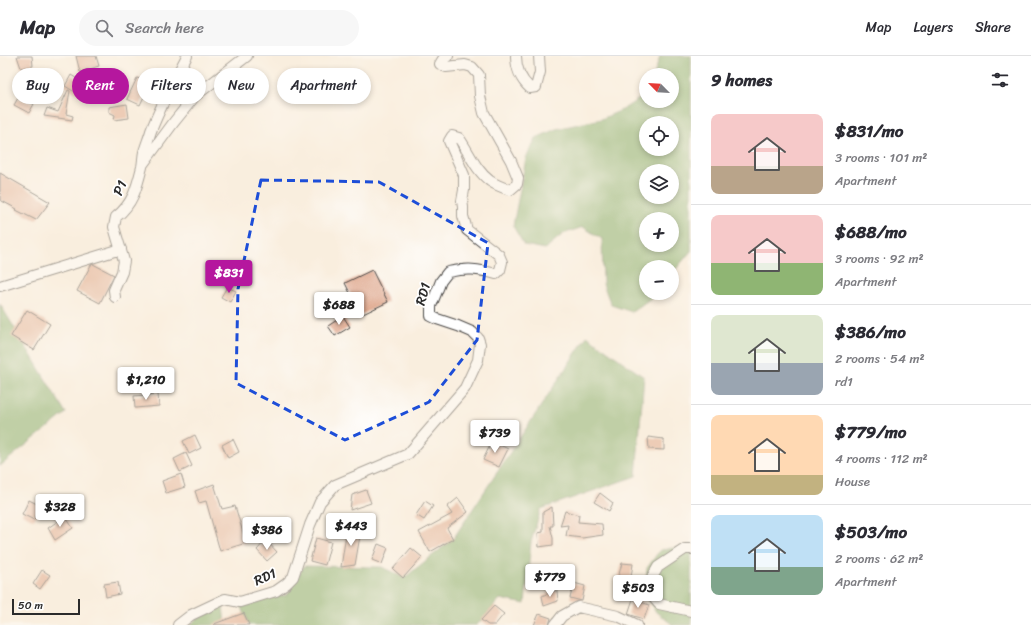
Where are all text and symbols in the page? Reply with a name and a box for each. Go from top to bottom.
search box [79,10,359,46]
text: Map [20,11,55,44]
text: Search here [125,15,204,41]
text: Map [866,15,891,40]
text: Layers [913,15,953,40]
text: Share [975,15,1011,40]
icon: search [93,17,115,39]
text: 9 homes [711,65,772,95]
chip: Buy [12,68,64,104]
chip: Rent [72,68,129,104]
chip: Filters [137,68,206,104]
chip: New [214,68,269,104]
chip: Apartment [277,68,371,104]
north arrow [639,68,679,108]
map controls [639,68,679,300]
icon: filters [989,69,1011,91]
button: locate [639,116,679,156]
text: $831/mo [835,116,903,146]
icon: home [743,130,791,178]
text: 3 rooms · 101 m² [835,146,927,169]
button: layers [639,164,679,204]
text: Apartment [835,169,896,192]
street label: P1 [106,176,134,200]
button: + [639,212,679,252]
text: $688/mo [835,217,907,247]
icon: home [743,231,791,279]
text: 3 rooms · 92 m² [835,247,924,270]
pin: $831 [205,260,253,294]
button: − [639,260,679,300]
text: $831 [214,261,244,284]
text: Apartment [835,270,896,293]
street label: RD1 [408,280,438,308]
pin: $688 [315,292,363,326]
text: $688 [323,293,355,316]
text: $386/mo [835,317,906,347]
icon: home [743,331,791,379]
text: 2 rooms · 54 m² [835,347,925,370]
pin: $1,210 [113,367,179,401]
text: $1,210 [126,368,166,391]
text: rd1 [835,370,853,393]
text: $779/mo [835,417,906,447]
pin: $739 [471,420,519,454]
text: $739 [479,421,511,444]
icon: home [743,431,791,479]
text: 4 rooms · 112 m² [835,447,928,470]
text: House [835,470,870,493]
pin: $328 [36,494,84,528]
text: $328 [44,495,76,518]
pin: $443 [327,513,375,547]
text: $443 [335,514,367,537]
pin: $386 [243,517,291,551]
text: $503/mo [835,517,907,547]
text: $386 [251,518,283,541]
icon: home [743,531,791,579]
text: 2 rooms · 62 m² [835,547,923,570]
street label: RD1 [249,561,281,593]
pin: $779 [526,564,574,598]
text: $779 [534,565,566,588]
text: Apartment [835,570,896,593]
pin: $503 [614,575,662,609]
text: $503 [622,576,654,599]
text: 50 m [18,596,43,615]
scale bar [12,597,80,616]

